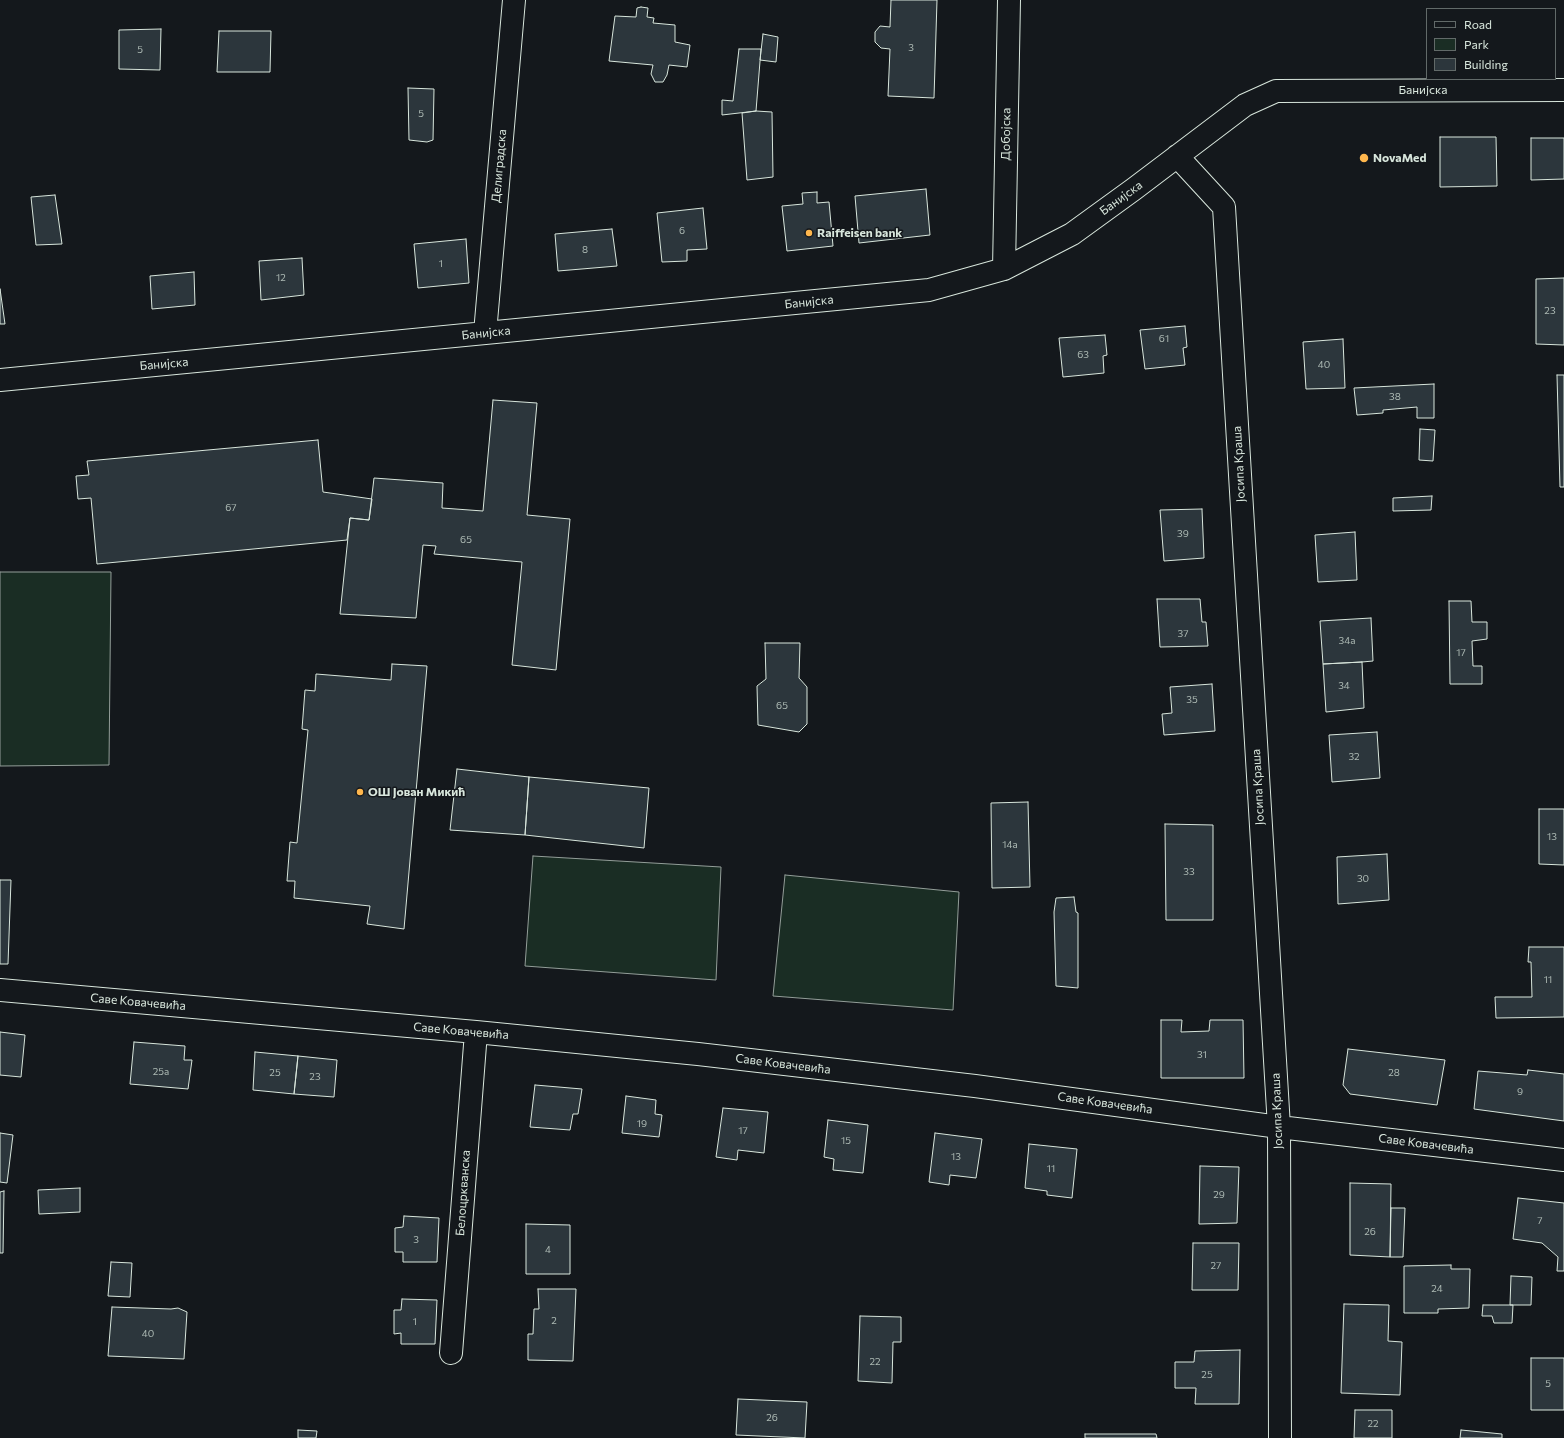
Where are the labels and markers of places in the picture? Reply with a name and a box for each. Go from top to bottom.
place label: NovaMed [1373,151,1426,165]
marker: NovaMed [1358,152,1370,164]
place label: Raiffeisen bank [817,226,902,240]
marker: Raiffeisen bank [804,228,814,238]
place label: ОШ Јован Микић [368,785,465,799]
marker: ОШ Јован Микић [355,787,365,797]

